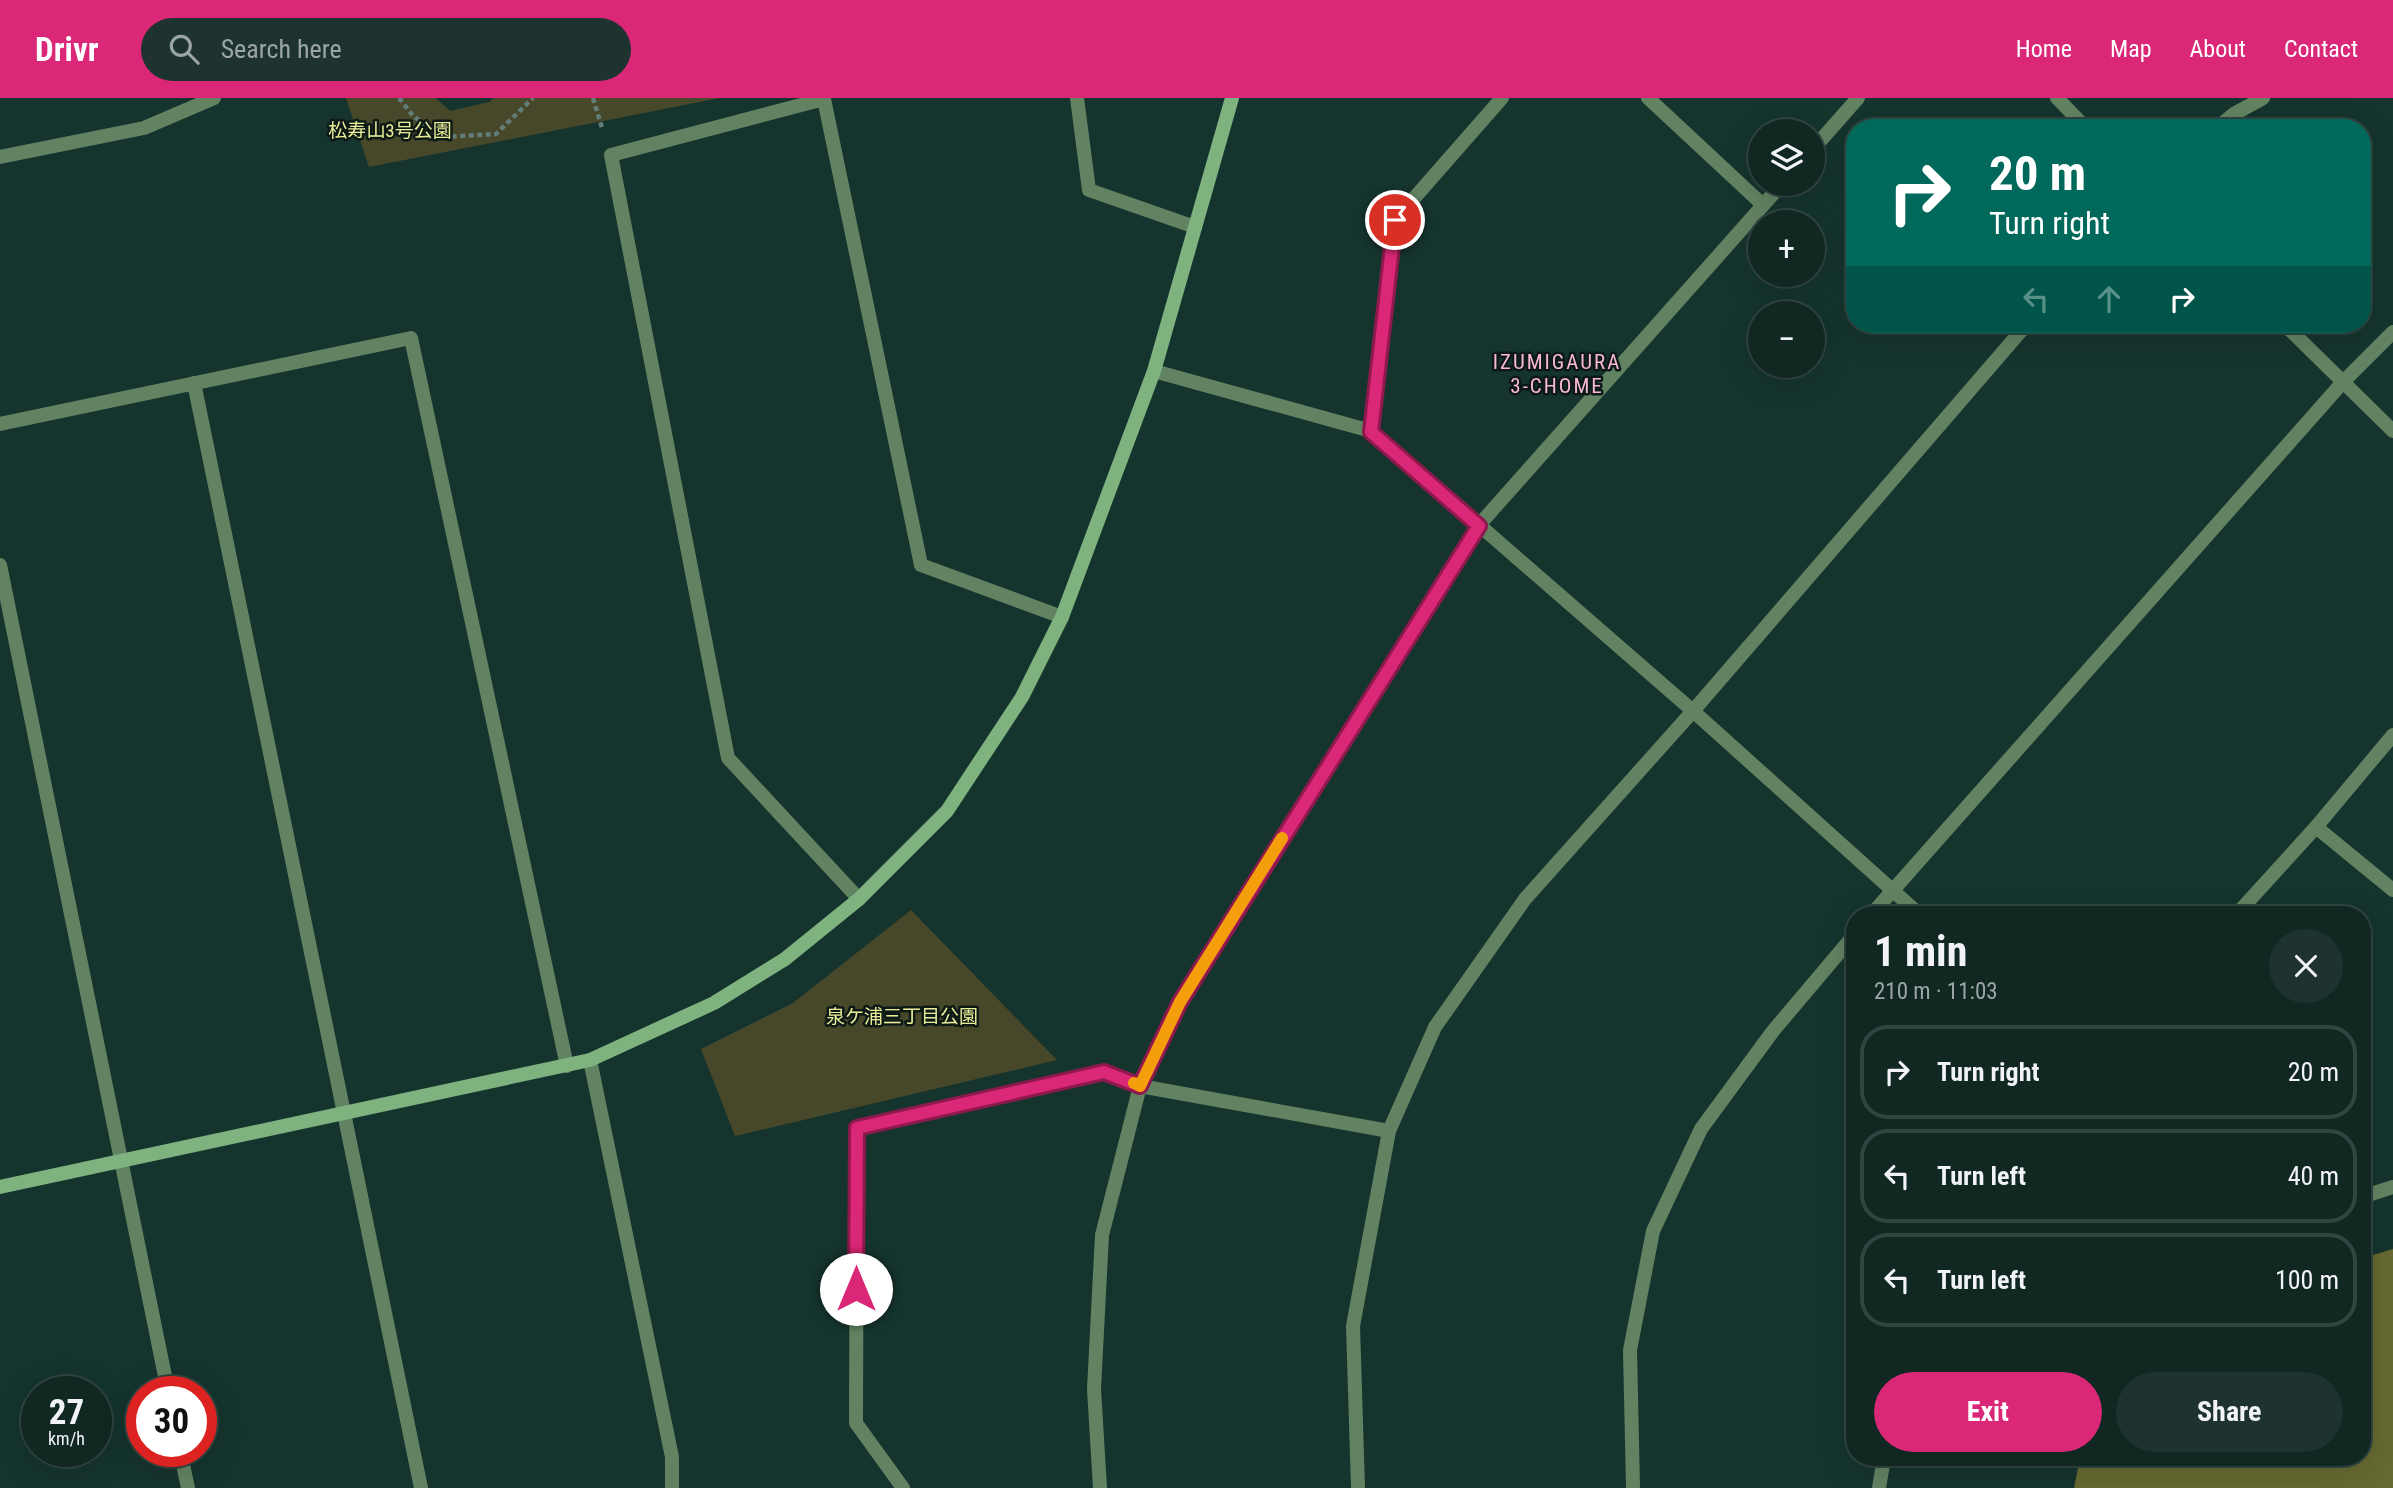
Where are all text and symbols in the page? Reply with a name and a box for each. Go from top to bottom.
search box [141,18,631,81]
text: Drivr [35,30,99,69]
icon: search [165,30,203,68]
text: Search here [221,34,342,64]
text: Home [2016,35,2072,63]
text: Map [2110,35,2152,63]
text: About [2190,35,2246,63]
text: Contact [2284,35,2358,63]
park label: 松寿山3号公園 [328,119,452,142]
map controls [1748,119,1825,378]
button: layers [1748,119,1825,196]
text: 20 m [1989,145,2086,202]
icon: right [1874,147,1965,238]
pin [1365,190,1425,250]
icon: arrive [1376,201,1414,239]
text: Turn right [1989,204,2110,242]
button: + [1748,210,1825,287]
icon: left [2017,280,2055,318]
icon: ahead [2090,280,2128,318]
icon: right [2163,280,2201,318]
button: − [1748,301,1825,378]
district label: IZUMIGAURA 3-CHOME [1493,350,1621,398]
text: 1 min [1874,927,1967,976]
button: close [2269,929,2343,1003]
text: 210 m · 11:03 [1874,978,1998,1005]
park label: 泉ケ浦三丁目公園 [826,1005,978,1028]
icon: right [1878,1053,1916,1091]
text: Turn right [1937,1057,2039,1087]
text: 20 m [2288,1057,2339,1087]
icon: left [1878,1157,1916,1195]
text: Turn left [1937,1161,2026,1191]
text: 40 m [2288,1161,2339,1191]
position arrow [819,1252,893,1326]
icon: left [1878,1261,1916,1299]
text: Turn left [1937,1265,2026,1295]
text: 100 m [2275,1265,2339,1295]
button: Exit [1874,1372,2102,1452]
button: Share [2116,1372,2343,1452]
speed limit sign: 30 [126,1376,217,1467]
text: 27 [49,1392,84,1433]
text: km/h [48,1428,85,1449]

